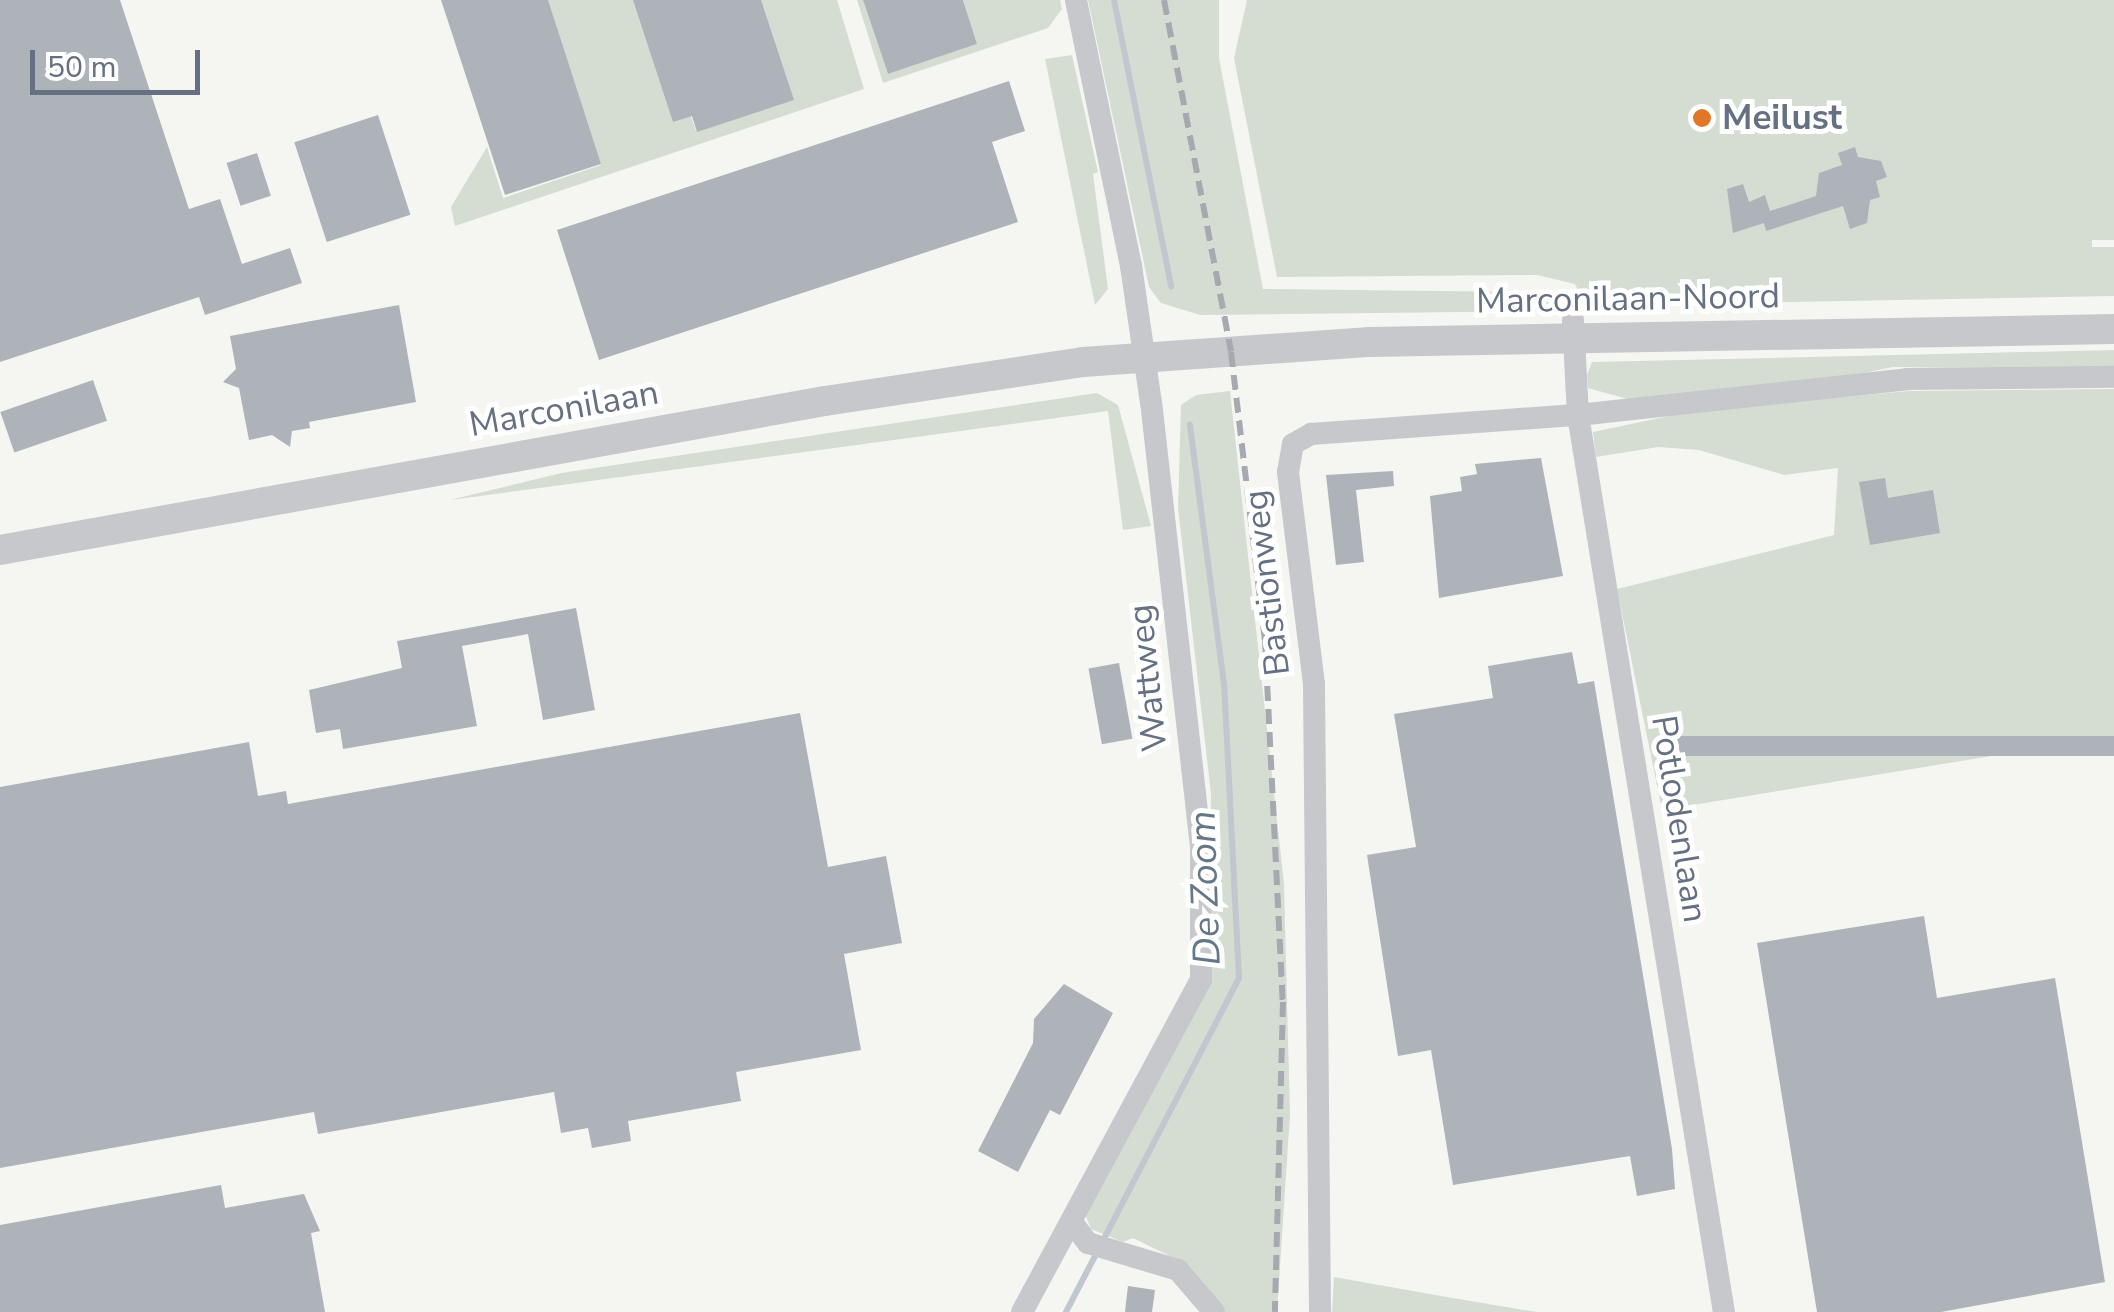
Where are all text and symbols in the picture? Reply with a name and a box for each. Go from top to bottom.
scale bar [35,30,205,92]
text: 50 m [47,47,116,88]
place label: Meilust [1722,97,1842,139]
marker: Meilust [1691,107,1713,129]
street label: Marconilaan-Noord [1476,275,1780,323]
street label: Marconilaan [466,372,662,446]
street label: Bastionweg [1235,488,1299,678]
street label: Wattweg [1119,602,1177,754]
street label: Potlodenlaan [1642,713,1716,925]
water label: De Zoom [1180,810,1230,966]

